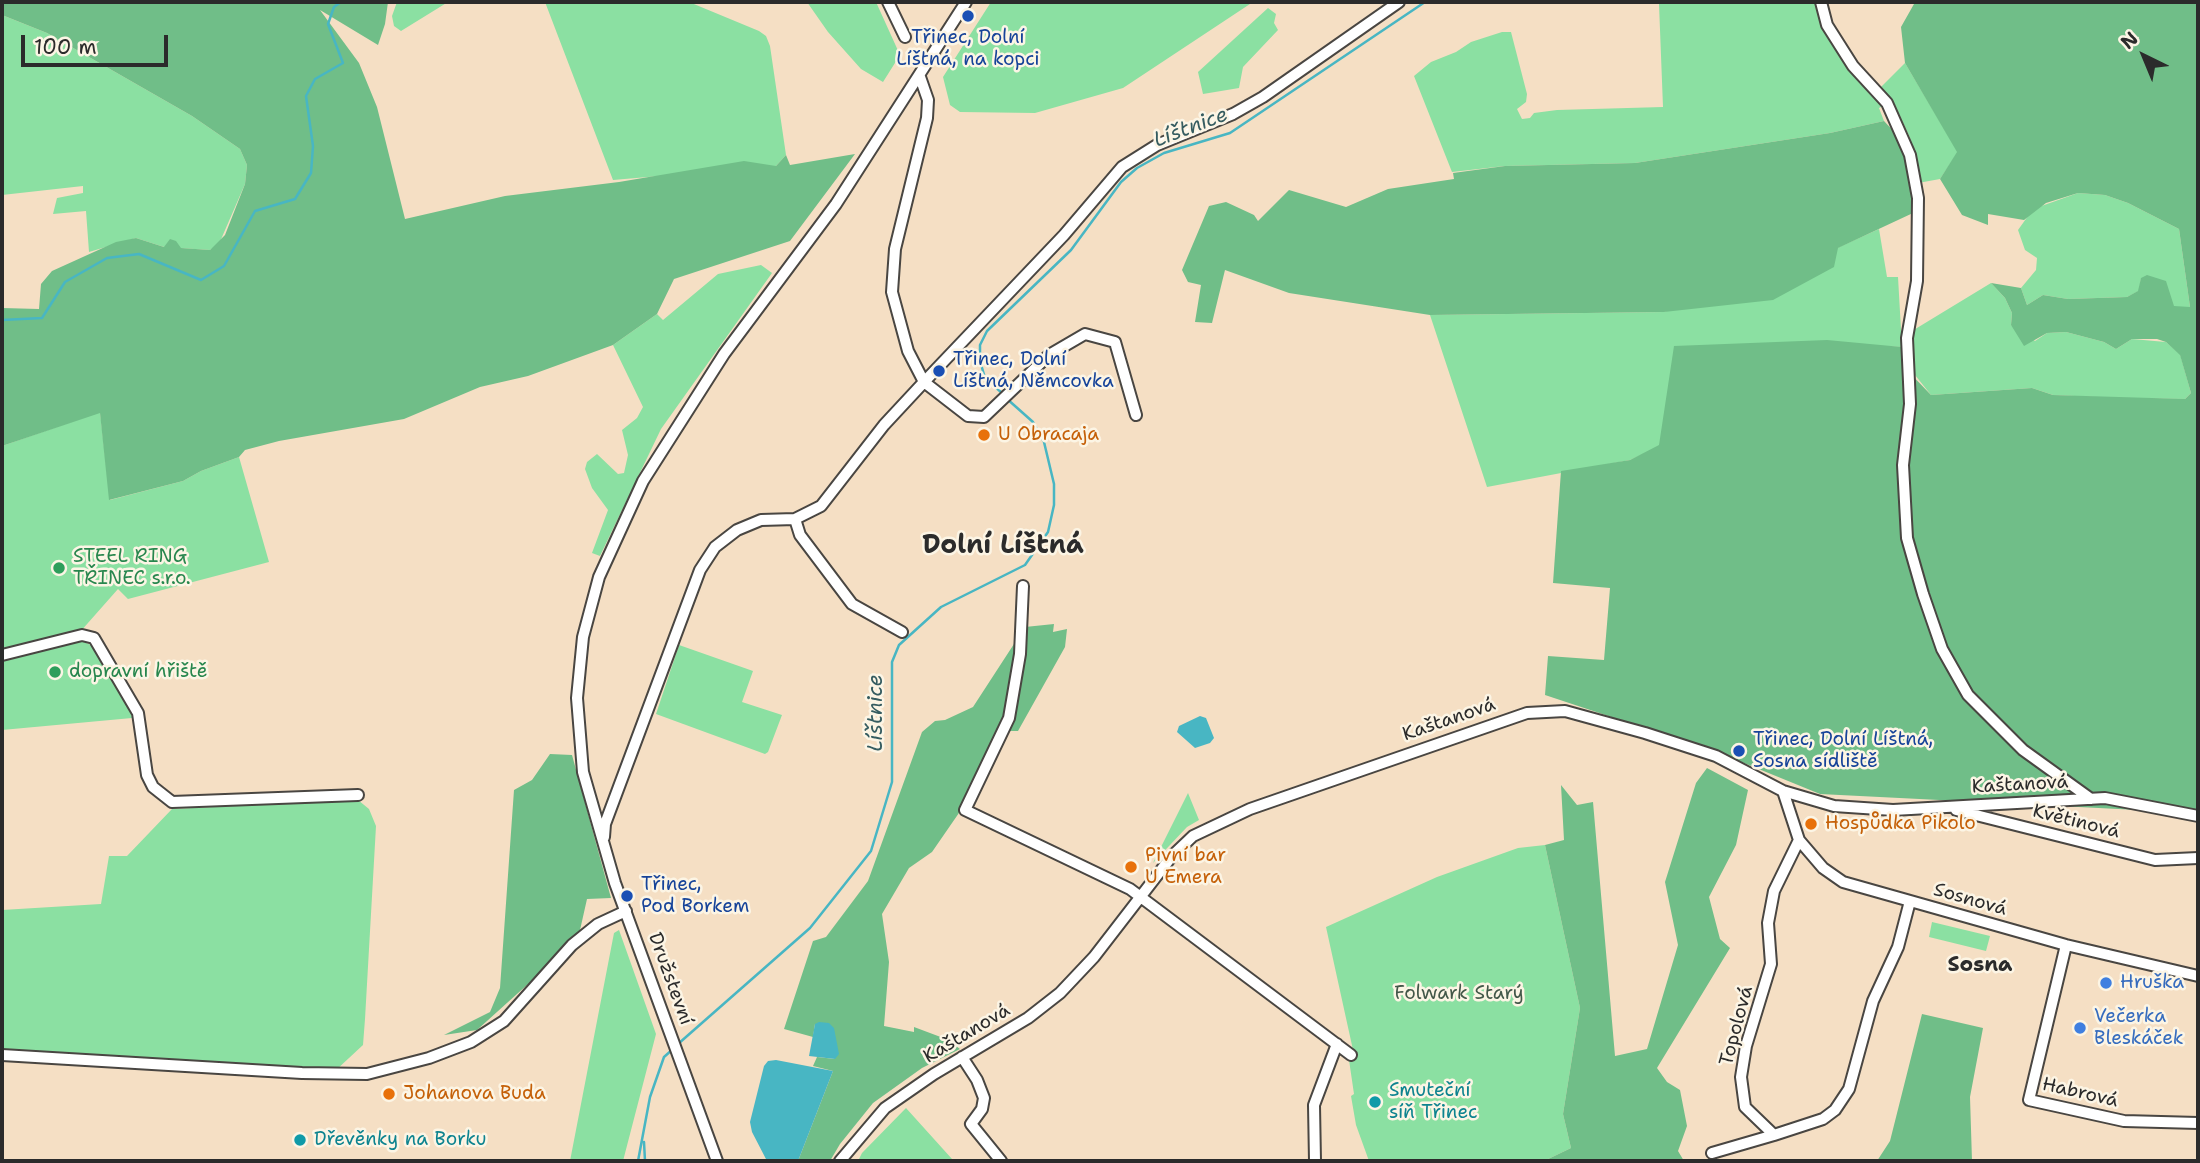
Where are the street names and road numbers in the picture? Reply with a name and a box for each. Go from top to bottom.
street label: Kaštanová [1400,693,1498,747]
street label: Kaštanová [1971,771,2069,799]
street label: Květinová [2030,800,2122,844]
street label: Sosnová [1931,879,2009,921]
street label: Družstevní [643,930,697,1028]
street label: Topolová [1715,984,1759,1068]
street label: Kaštanová [920,999,1014,1069]
street label: Habrová [2040,1073,2120,1113]

